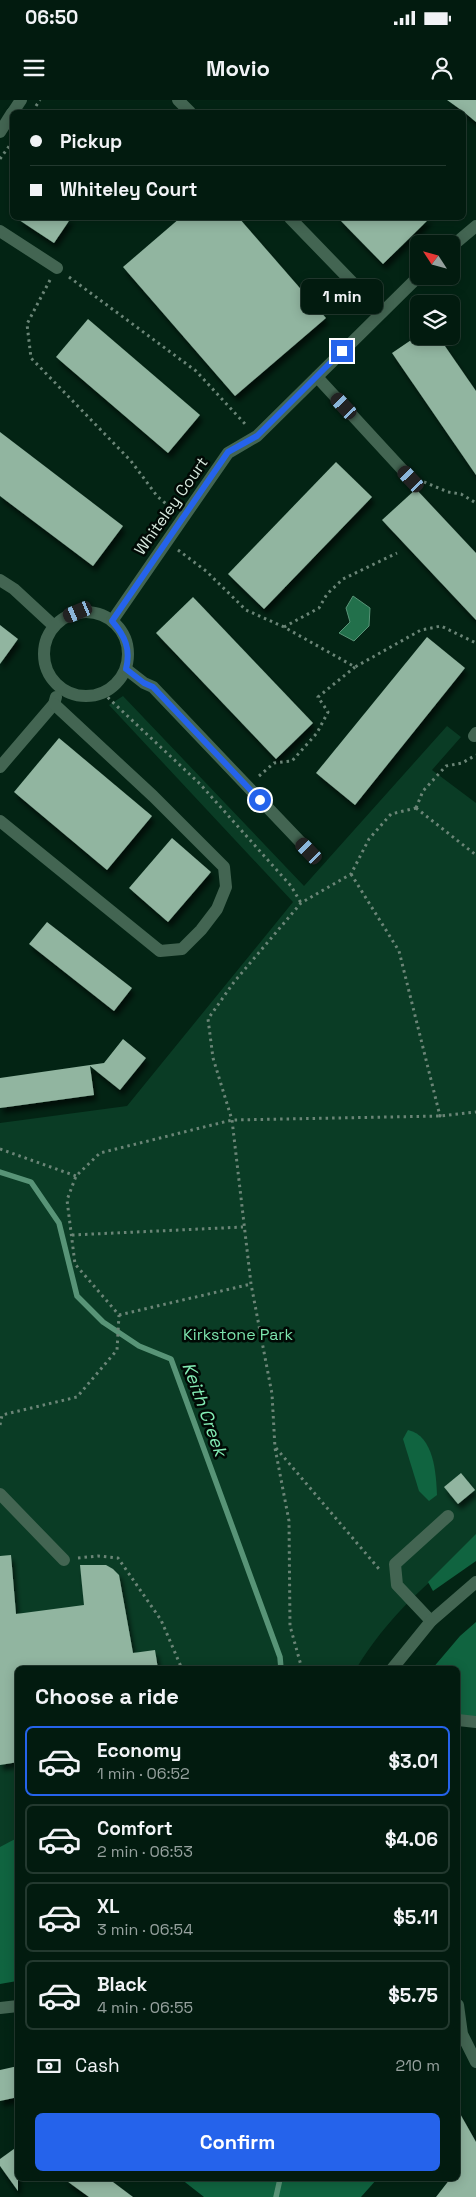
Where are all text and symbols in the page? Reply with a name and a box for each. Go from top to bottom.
text: 06:50 [25,5,78,30]
icon: menu [20,54,48,82]
text: Movio [206,54,270,82]
icon: person [428,54,456,82]
text: Pickup [60,129,122,154]
text: Whiteley Court [60,177,197,202]
north arrow [410,235,460,285]
map controls [410,235,460,345]
callout: 1 min [301,278,383,314]
text: 1 min [322,286,362,307]
button: layers [410,295,460,345]
route end [331,340,353,362]
car [328,390,359,422]
street label: Whiteley Court [129,453,213,559]
car [395,463,426,495]
car [61,599,94,625]
route start [249,789,271,811]
car [293,835,324,867]
park label: Kirkstone Park [183,1324,293,1345]
water label: Keith Creek [177,1359,233,1461]
text: Choose a ride [35,1682,179,1710]
text: Economy [97,1738,181,1763]
icon: car [37,1739,82,1784]
text: $3.01 [389,1749,438,1774]
text: 1 min · 06:52 [97,1763,190,1784]
text: Comfort [97,1816,173,1841]
icon: car [37,1817,82,1862]
text: $4.06 [385,1827,438,1852]
text: 2 min · 06:53 [97,1841,193,1862]
text: XL [97,1894,120,1919]
icon: car [37,1895,82,1940]
text: $5.11 [393,1905,438,1930]
text: 3 min · 06:54 [97,1919,193,1940]
text: Black [97,1972,147,1997]
icon: car [37,1973,82,2018]
text: $5.75 [388,1983,438,2008]
text: 4 min · 06:55 [97,1997,193,2018]
icon: cash [35,2052,63,2080]
text: Cash [75,2053,120,2078]
text: 210 m [396,2055,440,2076]
button: Confirm [35,2113,440,2171]

